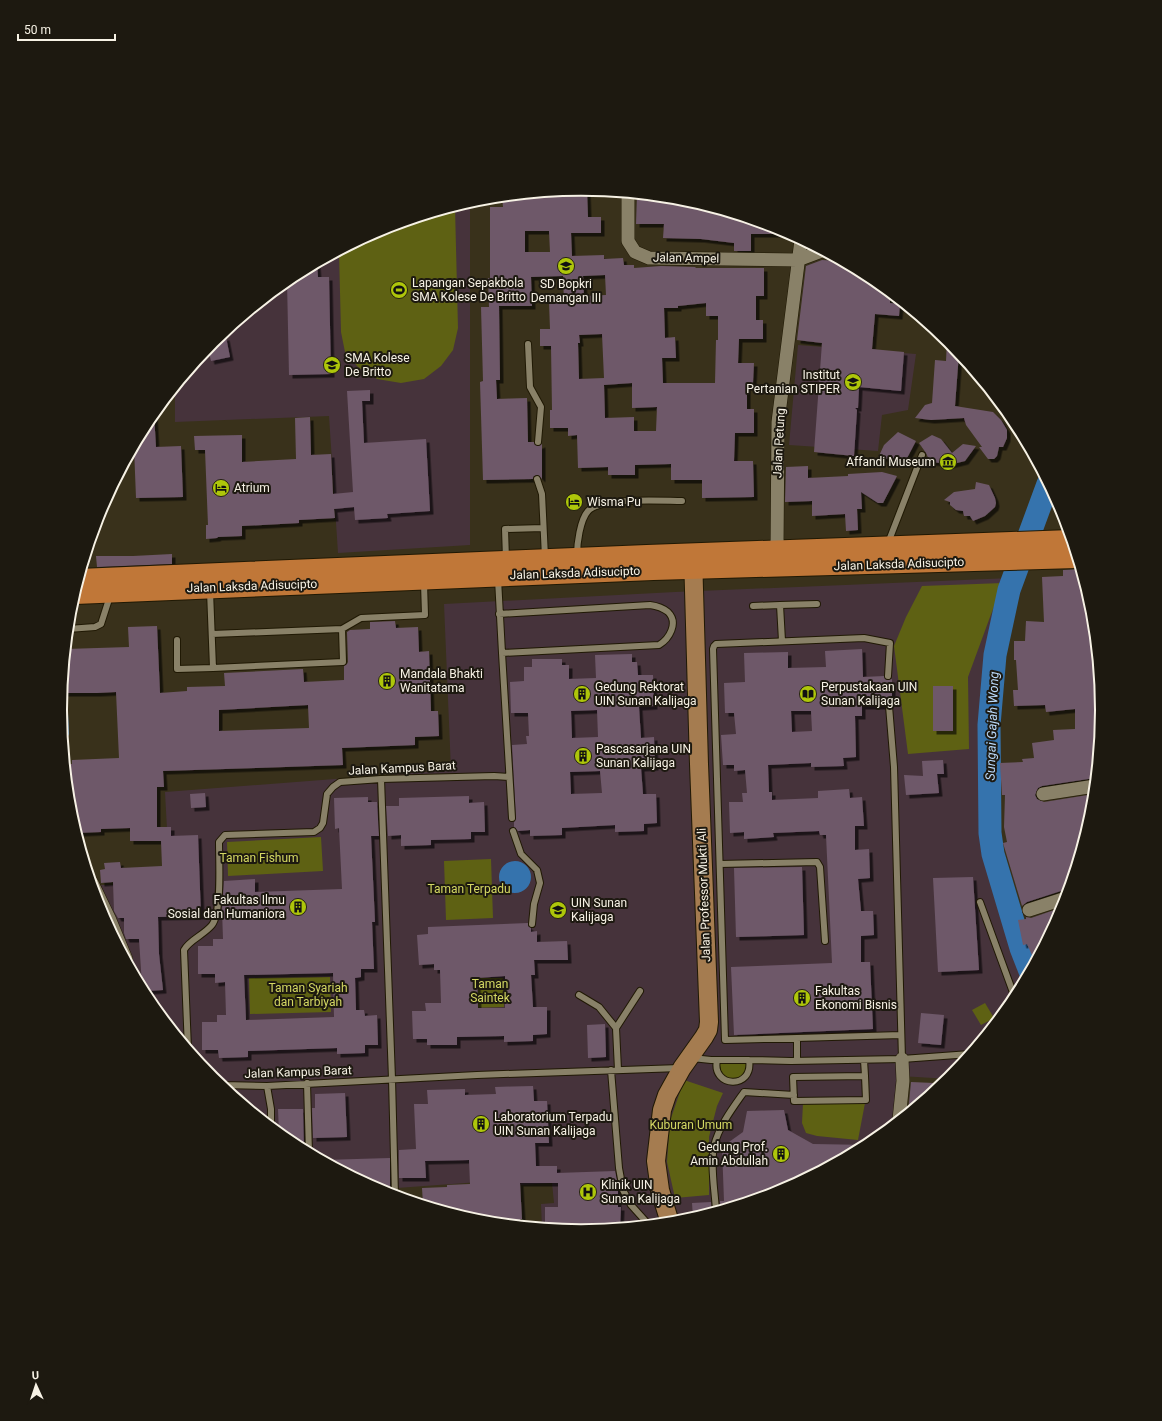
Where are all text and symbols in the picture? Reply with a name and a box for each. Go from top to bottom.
scale bar [18,16,115,42]
text: 50 m [24,23,51,37]
street label: Jalan Ampel [653,250,719,266]
school or university icon: SD Bopkri Demangan III [556,256,576,276]
place label: Lapangan Sepakbola SMA Kolese De Britto [412,276,526,304]
place label: SD Bopkri Demangan III [531,277,601,305]
sports icon: Lapangan Sepakbola SMA Kolese De Britto [389,280,409,300]
place label: SMA Kolese De Britto [345,351,410,379]
school or university icon: SMA Kolese De Britto [322,355,342,375]
place label: Institut Pertanian STIPER [746,368,841,396]
school or university icon: Institut Pertanian STIPER [843,372,863,392]
street label: Jalan Petung [770,408,788,478]
museum icon: Affandi Museum [938,452,958,472]
place label: Affandi Museum [846,455,935,469]
hotel icon: Atrium [211,478,231,498]
place label: Atrium [234,481,270,495]
hotel icon: Wisma Pu [564,492,584,512]
place label: Wisma Pu [587,495,641,509]
street label: Jalan Laksda Adisucipto [833,555,965,573]
street label: Jalan Laksda Adisucipto [509,564,641,582]
street label: Jalan Laksda Adisucipto [186,577,318,595]
place label: Mandala Bhakti Wanitatama [400,667,483,695]
building icon: Mandala Bhakti Wanitatama [377,671,397,691]
water label: Sungai Gajah Wong [983,671,1001,781]
place label: Gedung Rektorat UIN Sunan Kalijaga [595,680,697,708]
place label: Perpustakaan UIN Sunan Kalijaga [821,680,917,708]
building icon: Gedung Rektorat UIN Sunan Kalijaga [572,684,592,704]
library icon: Perpustakaan UIN Sunan Kalijaga [798,684,818,704]
place label: Pascasarjana UIN Sunan Kalijaga [596,742,691,770]
building icon: Pascasarjana UIN Sunan Kalijaga [573,746,593,766]
street label: Jalan Kampus Barat [348,758,456,778]
street label: Jalan Professor Mukti Ali [695,828,713,962]
park label: Taman Fishum [219,851,299,865]
park label: Taman Terpadu [427,882,511,896]
place label: Fakultas Ilmu Sosial dan Humaniora [168,893,285,921]
place label: UIN Sunan Kalijaga [571,896,627,924]
building icon: Fakultas Ilmu Sosial dan Humaniora [288,897,308,917]
school or university icon: UIN Sunan Kalijaga [548,900,568,920]
park label: Taman Saintek [470,977,511,1005]
park label: Taman Syariah dan Tarbiyah [268,981,348,1009]
place label: Fakultas Ekonomi Bisnis [815,984,897,1012]
building icon: Fakultas Ekonomi Bisnis [792,988,812,1008]
street label: Jalan Kampus Barat [244,1063,352,1081]
place label: Laboratorium Terpadu UIN Sunan Kalijaga [494,1110,612,1138]
building icon: Laboratorium Terpadu UIN Sunan Kalijaga [471,1114,491,1134]
park label: Kuburan Umum [650,1118,732,1132]
place label: Gedung Prof. Amin Abdullah [690,1140,768,1168]
building icon: Gedung Prof. Amin Abdullah [771,1144,791,1164]
place label: Klinik UIN Sunan Kalijaga [601,1178,680,1206]
hospital icon: Klinik UIN Sunan Kalijaga [578,1182,598,1202]
north arrow [16,1365,56,1405]
text: U [32,1369,39,1382]

